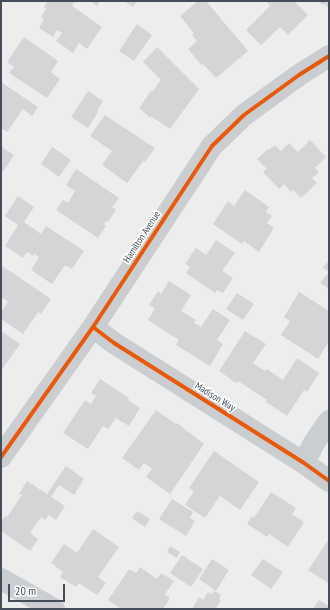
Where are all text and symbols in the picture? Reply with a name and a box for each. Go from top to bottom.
street label: Hamilton Avenue [121,209,163,265]
street label: Madison Way [193,380,237,414]
scale bar [10,576,67,602]
text: 20 m [15,583,36,598]

